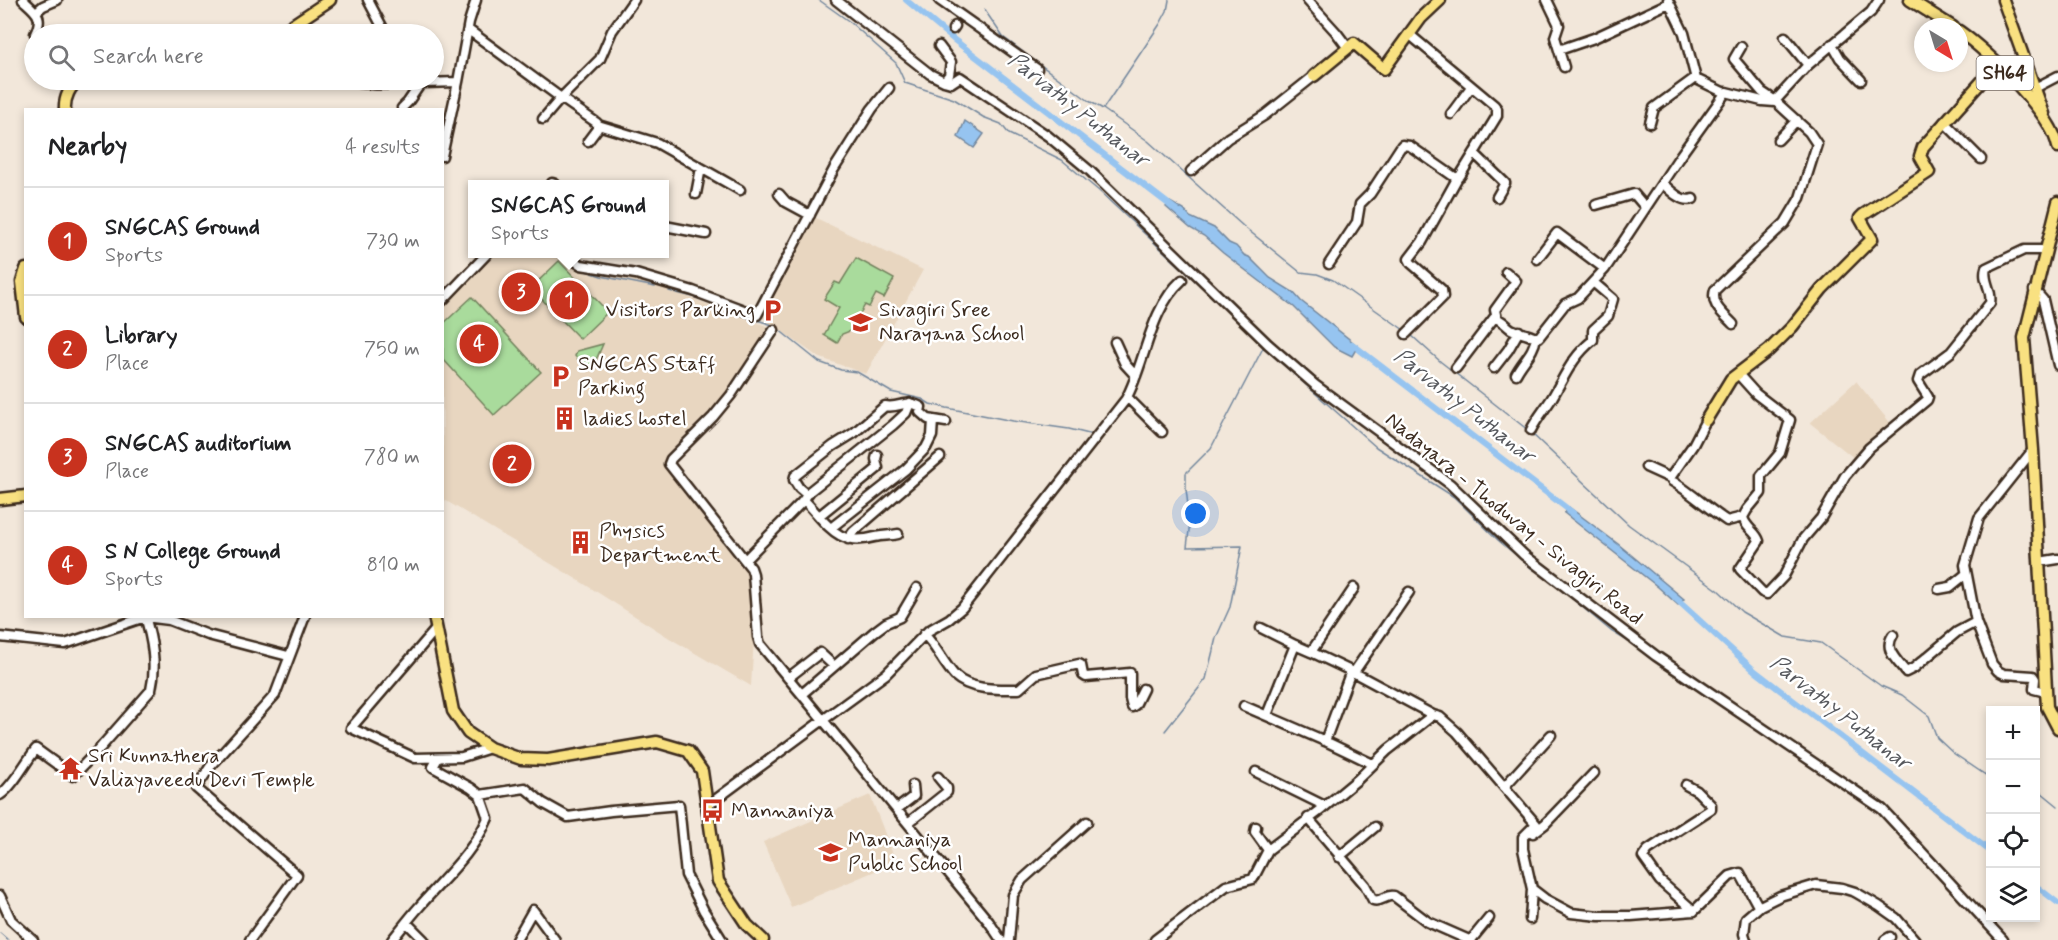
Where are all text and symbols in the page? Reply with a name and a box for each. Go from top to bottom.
north arrow [1914,18,1968,72]
search box [24,24,444,90]
icon: search [45,41,78,74]
text: Search here [93,43,204,71]
water label: Parvathy Puthanar [1002,46,1156,175]
road number: SH64 [1976,56,2034,90]
text: Nearby [48,130,127,164]
text: 4 results [345,134,420,161]
popup [468,180,669,258]
text: SNGCAS Ground [491,192,646,220]
text: SNGCAS Ground [105,214,260,242]
text: Sports [491,220,549,247]
text: 1 [63,228,72,255]
text: 730 m [366,228,420,255]
text: Sports [105,242,163,269]
pin: 3 [502,270,540,314]
pin: 1 [550,278,588,322]
place label: Visitors Parking [606,296,755,324]
place label: Sivagiri Sree Narayana School [879,296,1025,348]
parking icon: Visitors Parking [760,297,786,323]
school or university icon: Sivagiri Sree Narayana School [848,309,874,335]
text: Library [105,322,177,350]
pin: 4 [460,322,498,366]
text: 2 [63,336,72,363]
text: 750 m [364,336,420,363]
water label: Parvathy Puthanar [1388,342,1542,471]
text: Place [105,350,149,377]
place label: SNGCAS Staff Parking [578,350,715,404]
parking icon: SNGCAS Staff Parking [547,363,573,389]
place label: ladies hostel [583,405,687,433]
building icon: ladies hostel [552,406,578,432]
street label: Nadayara - Thoduvay - Sivagiri Road [1378,406,1649,633]
text: SNGCAS auditorium [105,430,291,458]
pin: 2 [492,442,532,486]
text: 3 [63,444,72,471]
text: 780 m [364,444,420,471]
text: Place [105,458,149,485]
your location [1181,499,1210,528]
place label: Physics Department [599,517,722,569]
building icon: Physics Department [568,530,594,556]
text: S N College Ground [105,538,281,566]
text: 4 [62,552,73,579]
text: 810 m [367,552,420,579]
text: Sports [105,566,163,593]
water label: Parvathy Puthanar [1764,649,1918,778]
map controls [1986,706,2040,922]
button: + [1986,706,2040,760]
place label: Sri Kunnathera Valiayaveedu Devi Temple [88,742,315,794]
temple icon: Sri Kunnathera Valiayaveedu Devi Temple [57,755,83,781]
button: − [1986,760,2040,814]
place label: Mannaniya [731,797,834,825]
bus stop icon: Mannaniya [700,798,726,824]
button: locate [1986,814,2040,868]
place label: Mannaniya Public School [848,826,963,878]
school or university icon: Mannaniya Public School [817,839,843,865]
button: layers [1986,868,2040,922]

